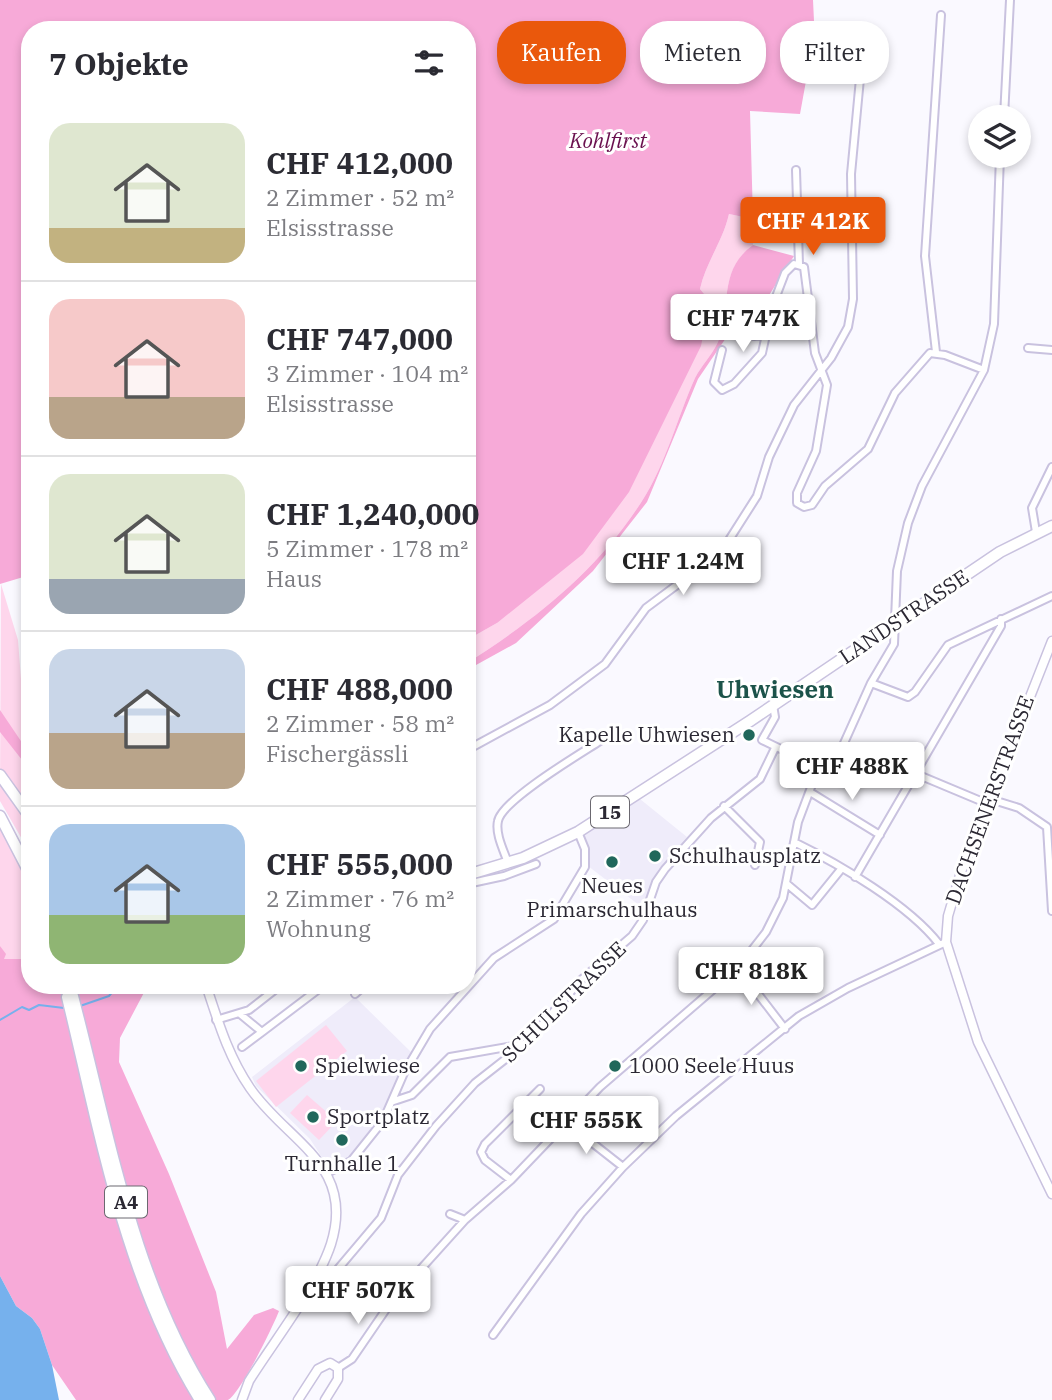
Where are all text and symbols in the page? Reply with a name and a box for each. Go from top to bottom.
chip: Kaufen [497,21,626,84]
chip: Mieten [640,21,766,84]
chip: Filter [780,21,889,84]
text: 7 Objekte [49,44,189,83]
icon: filters [410,44,448,82]
map controls [968,105,1031,168]
button: layers [968,105,1031,168]
park label: Kohlfirst [568,126,647,154]
text: CHF 412,000 [266,143,453,182]
icon: home [105,151,189,235]
text: 2 Zimmer · 52 m² [266,182,454,212]
pin: CHF 412K [741,198,885,257]
text: CHF 412K [756,205,870,235]
text: Elsisstrasse [266,212,394,242]
pin: CHF 747K [671,294,815,354]
text: CHF 747K [686,302,800,332]
text: CHF 747,000 [266,319,453,358]
icon: home [105,327,189,411]
text: 3 Zimmer · 104 m² [266,358,468,388]
text: Elsisstrasse [266,388,394,418]
text: CHF 1,240,000 [266,494,479,533]
icon: home [105,502,189,586]
text: 5 Zimmer · 178 m² [266,533,468,563]
pin: CHF 1.24M [603,538,763,597]
text: CHF 1.24M [622,545,744,575]
street label: LANDSTRASSE [833,562,974,670]
text: Haus [266,563,322,593]
text: CHF 488,000 [266,669,453,708]
district label: Uhwiesen [716,673,834,705]
icon: home [105,677,189,761]
street label: DACHSENERSTRASSE [938,691,1040,908]
text: 2 Zimmer · 58 m² [266,708,454,738]
place label: Kapelle Uhwiesen [558,720,735,748]
marker: Kapelle Uhwiesen [741,727,757,743]
text: Fischergässli [266,738,409,768]
pin: CHF 488K [780,742,924,802]
text: CHF 488K [795,750,909,780]
road number: 15 [591,796,629,828]
place label: Schulhausplatz [669,841,821,869]
text: CHF 555,000 [266,844,453,883]
marker: Schulhausplatz [647,848,663,864]
icon: home [105,852,189,936]
marker: Neues Primarschulhaus [604,854,620,870]
place label: Neues Primarschulhaus [527,871,697,923]
text: 2 Zimmer · 76 m² [266,883,454,913]
text: Wohnung [266,913,371,943]
street label: SCHULSTRASSE [495,935,632,1068]
pin: CHF 818K [679,948,823,1007]
text: CHF 818K [694,955,808,985]
place label: Spielwiese [315,1051,420,1079]
place label: 1000 Seele Huus [629,1051,794,1079]
marker: Spielwiese [293,1058,309,1074]
marker: 1000 Seele Huus [607,1058,623,1074]
pin: CHF 555K [514,1096,658,1156]
place label: Sportplatz [327,1102,430,1130]
text: CHF 555K [529,1104,643,1134]
marker: Sportplatz [305,1109,321,1125]
marker: Turnhalle 1 [334,1132,350,1148]
place label: Turnhalle 1 [285,1149,399,1177]
road number: A4 [105,1186,147,1218]
pin: CHF 507K [286,1266,430,1326]
text: CHF 507K [301,1274,415,1304]

